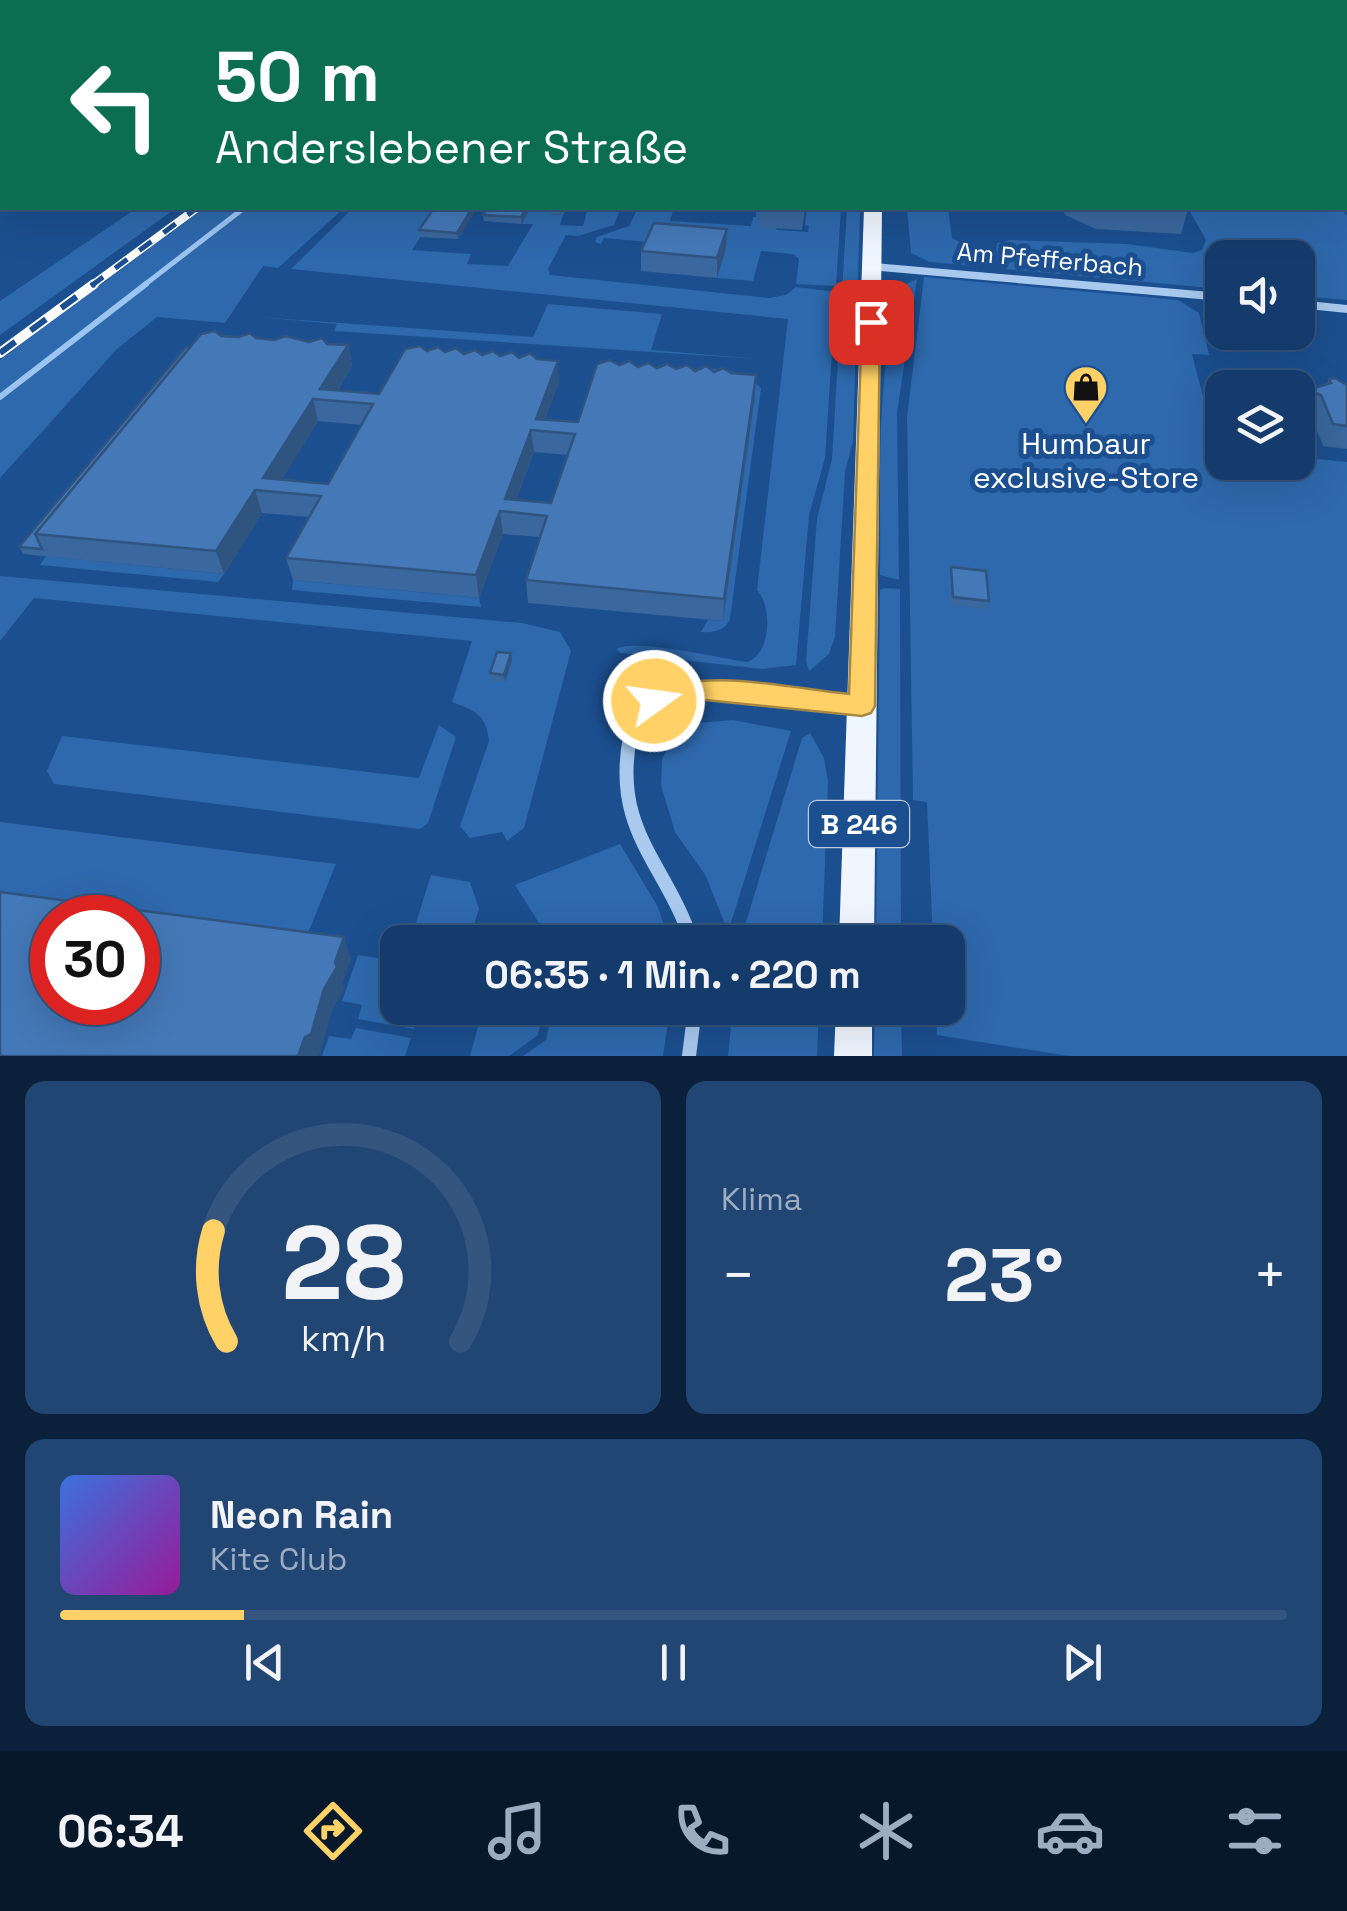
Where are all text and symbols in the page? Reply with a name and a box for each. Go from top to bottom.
text: 50 m [215,32,380,121]
icon: left [50,40,180,170]
text: Anderslebener Straße [215,119,688,176]
street label: Am Pfefferbach [956,235,1144,283]
map controls [1205,240,1315,480]
button: sound [1205,240,1315,350]
pin [829,280,914,365]
icon: arrive [844,295,899,350]
shop icon: Humbaur exclusive-Store [1063,364,1109,425]
button: layers [1205,370,1315,480]
place label: Humbaur exclusive-Store [973,424,1199,497]
position arrow [602,649,706,753]
road number: B 246 [809,801,909,847]
speed limit sign: 30 [30,895,160,1025]
text: 06:35 · 1 Min. · 220 m [484,951,861,999]
text: Klima [721,1179,802,1219]
text: 28 [281,1197,405,1329]
text: 23° [944,1227,1064,1323]
text: − [721,1240,755,1310]
text: + [1253,1240,1287,1310]
text: km/h [300,1316,386,1361]
text: Neon Rain [210,1491,393,1539]
text: Kite Club [210,1539,347,1579]
icon: previous [237,1635,292,1690]
icon: pause [646,1635,701,1690]
icon: next [1055,1635,1110,1690]
icon: directions [298,1796,368,1866]
icon: music [482,1796,552,1866]
icon: phone [667,1796,737,1866]
icon: climate [851,1796,921,1866]
icon: car [1035,1796,1105,1866]
icon: filters [1220,1796,1290,1866]
text: 06:34 [57,1803,184,1860]

